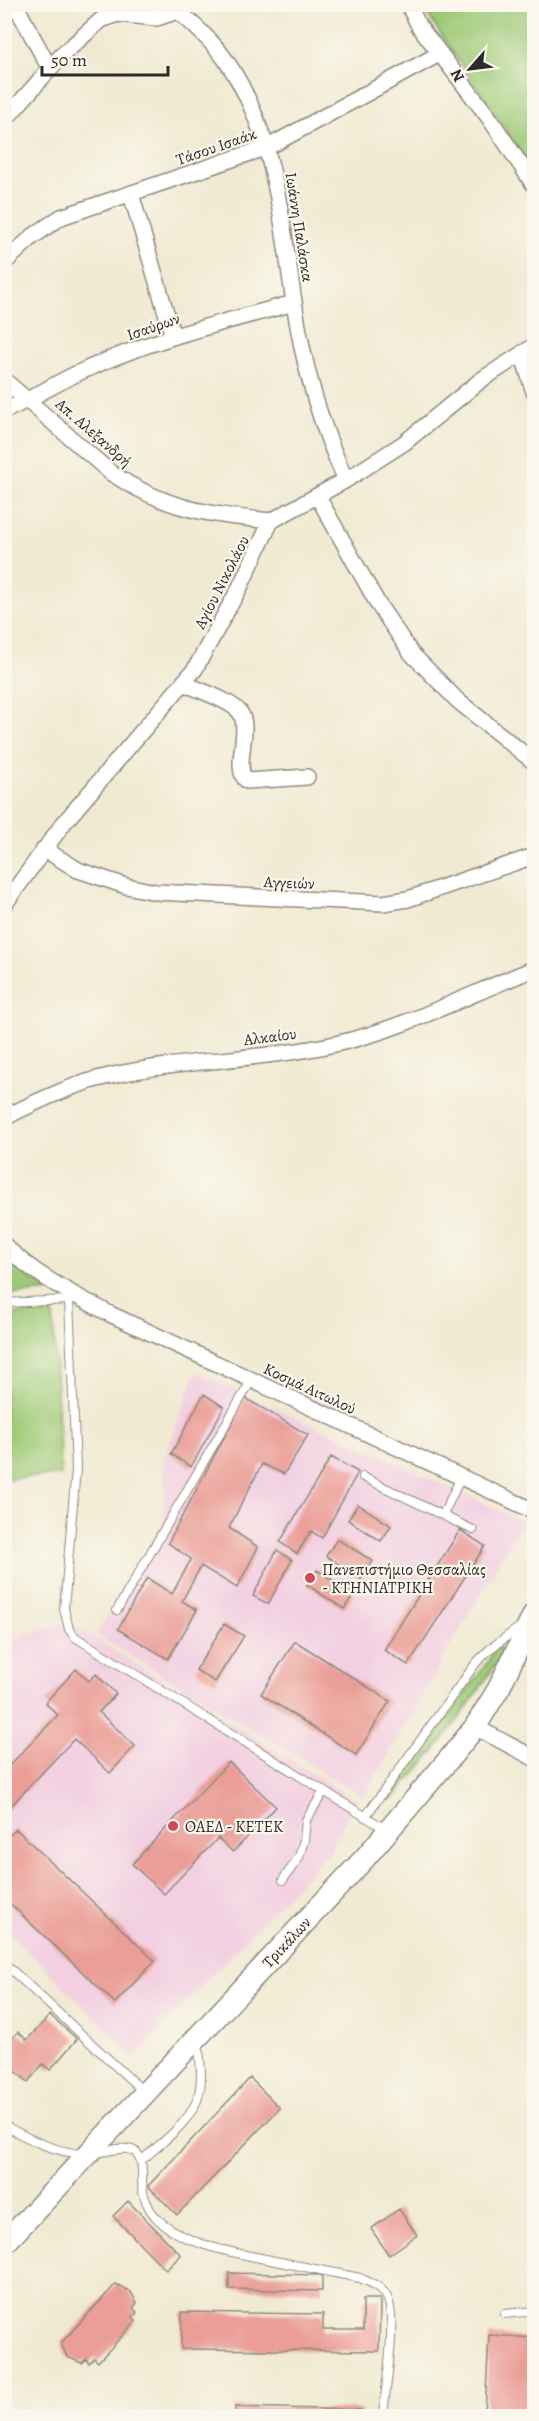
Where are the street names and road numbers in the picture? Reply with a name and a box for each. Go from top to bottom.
street label: Τάσου Ισαάκ [173,123,260,171]
street label: Ιωάννη Παλάσκα [279,171,319,284]
street label: Ισαύρων [124,307,183,346]
street label: Απ. Αλεξανδρή [50,393,136,472]
street label: Αγίου Νικολάου [188,532,255,634]
street label: Αγγειών [262,871,315,895]
street label: Αλκαίου [241,1023,298,1051]
street label: Κοσμά Αιτωλού [260,1358,359,1420]
street label: Τρικάλων [257,1912,316,1973]

